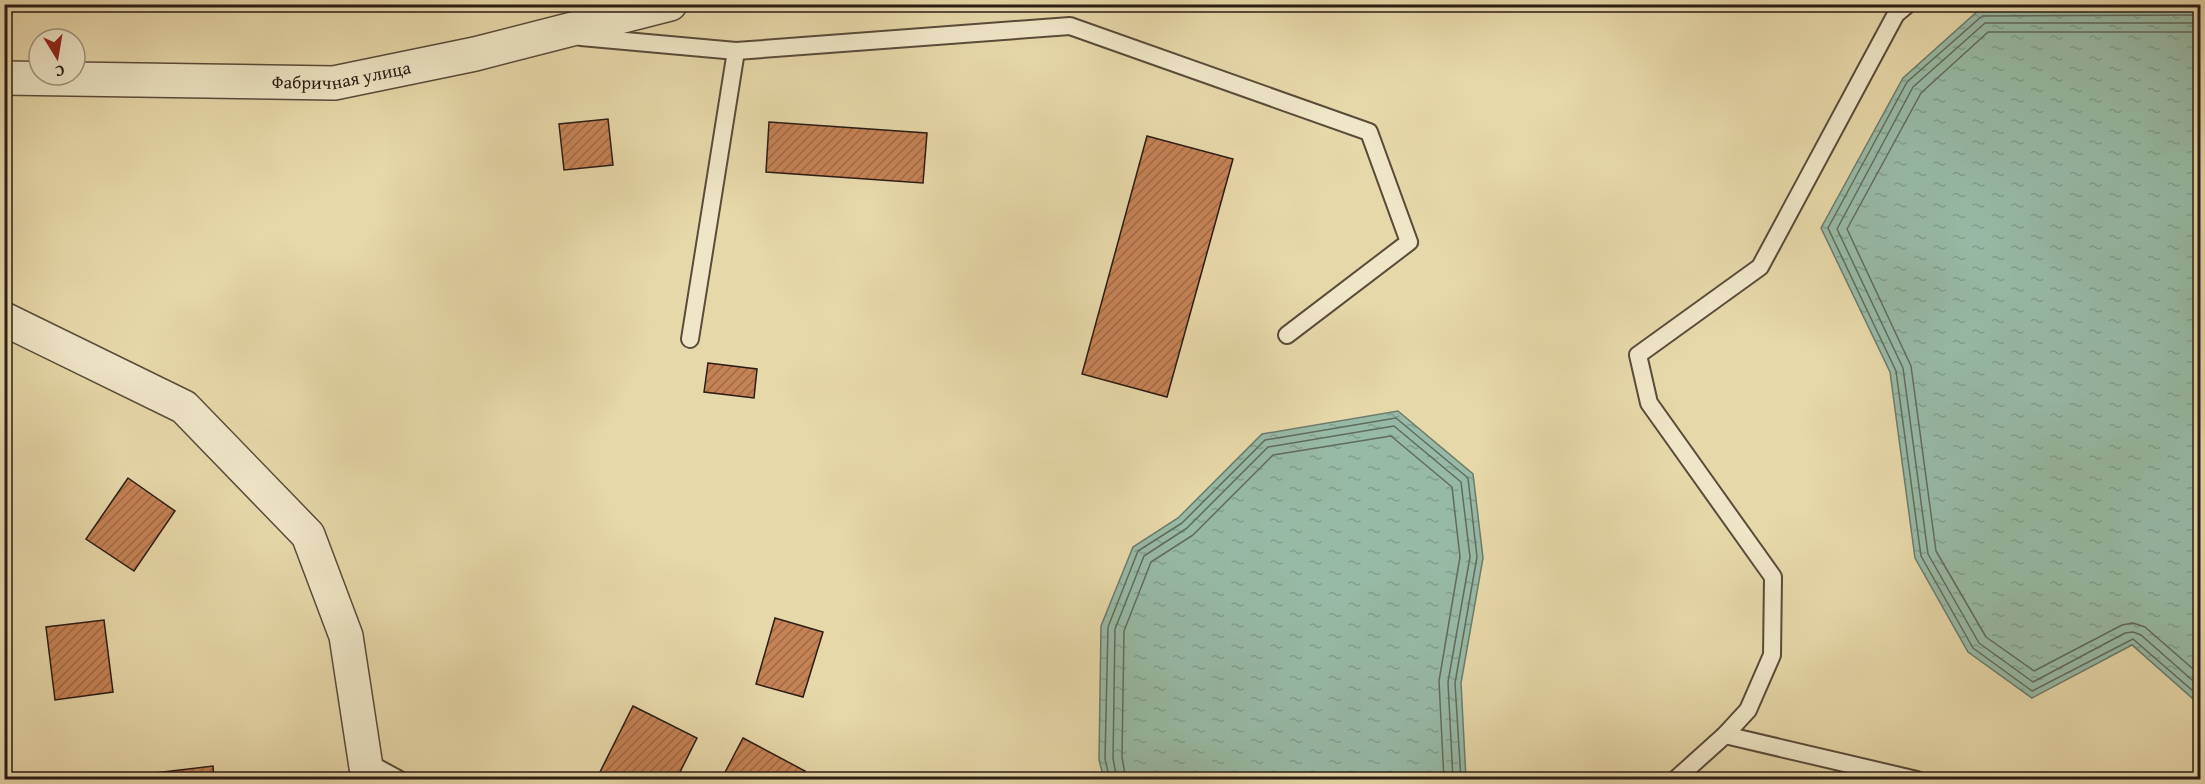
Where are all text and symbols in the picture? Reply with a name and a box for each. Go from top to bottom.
north arrow [27,27,87,87]
street label: Фабричная улица [272,53,414,96]
text: С [53,59,67,84]

